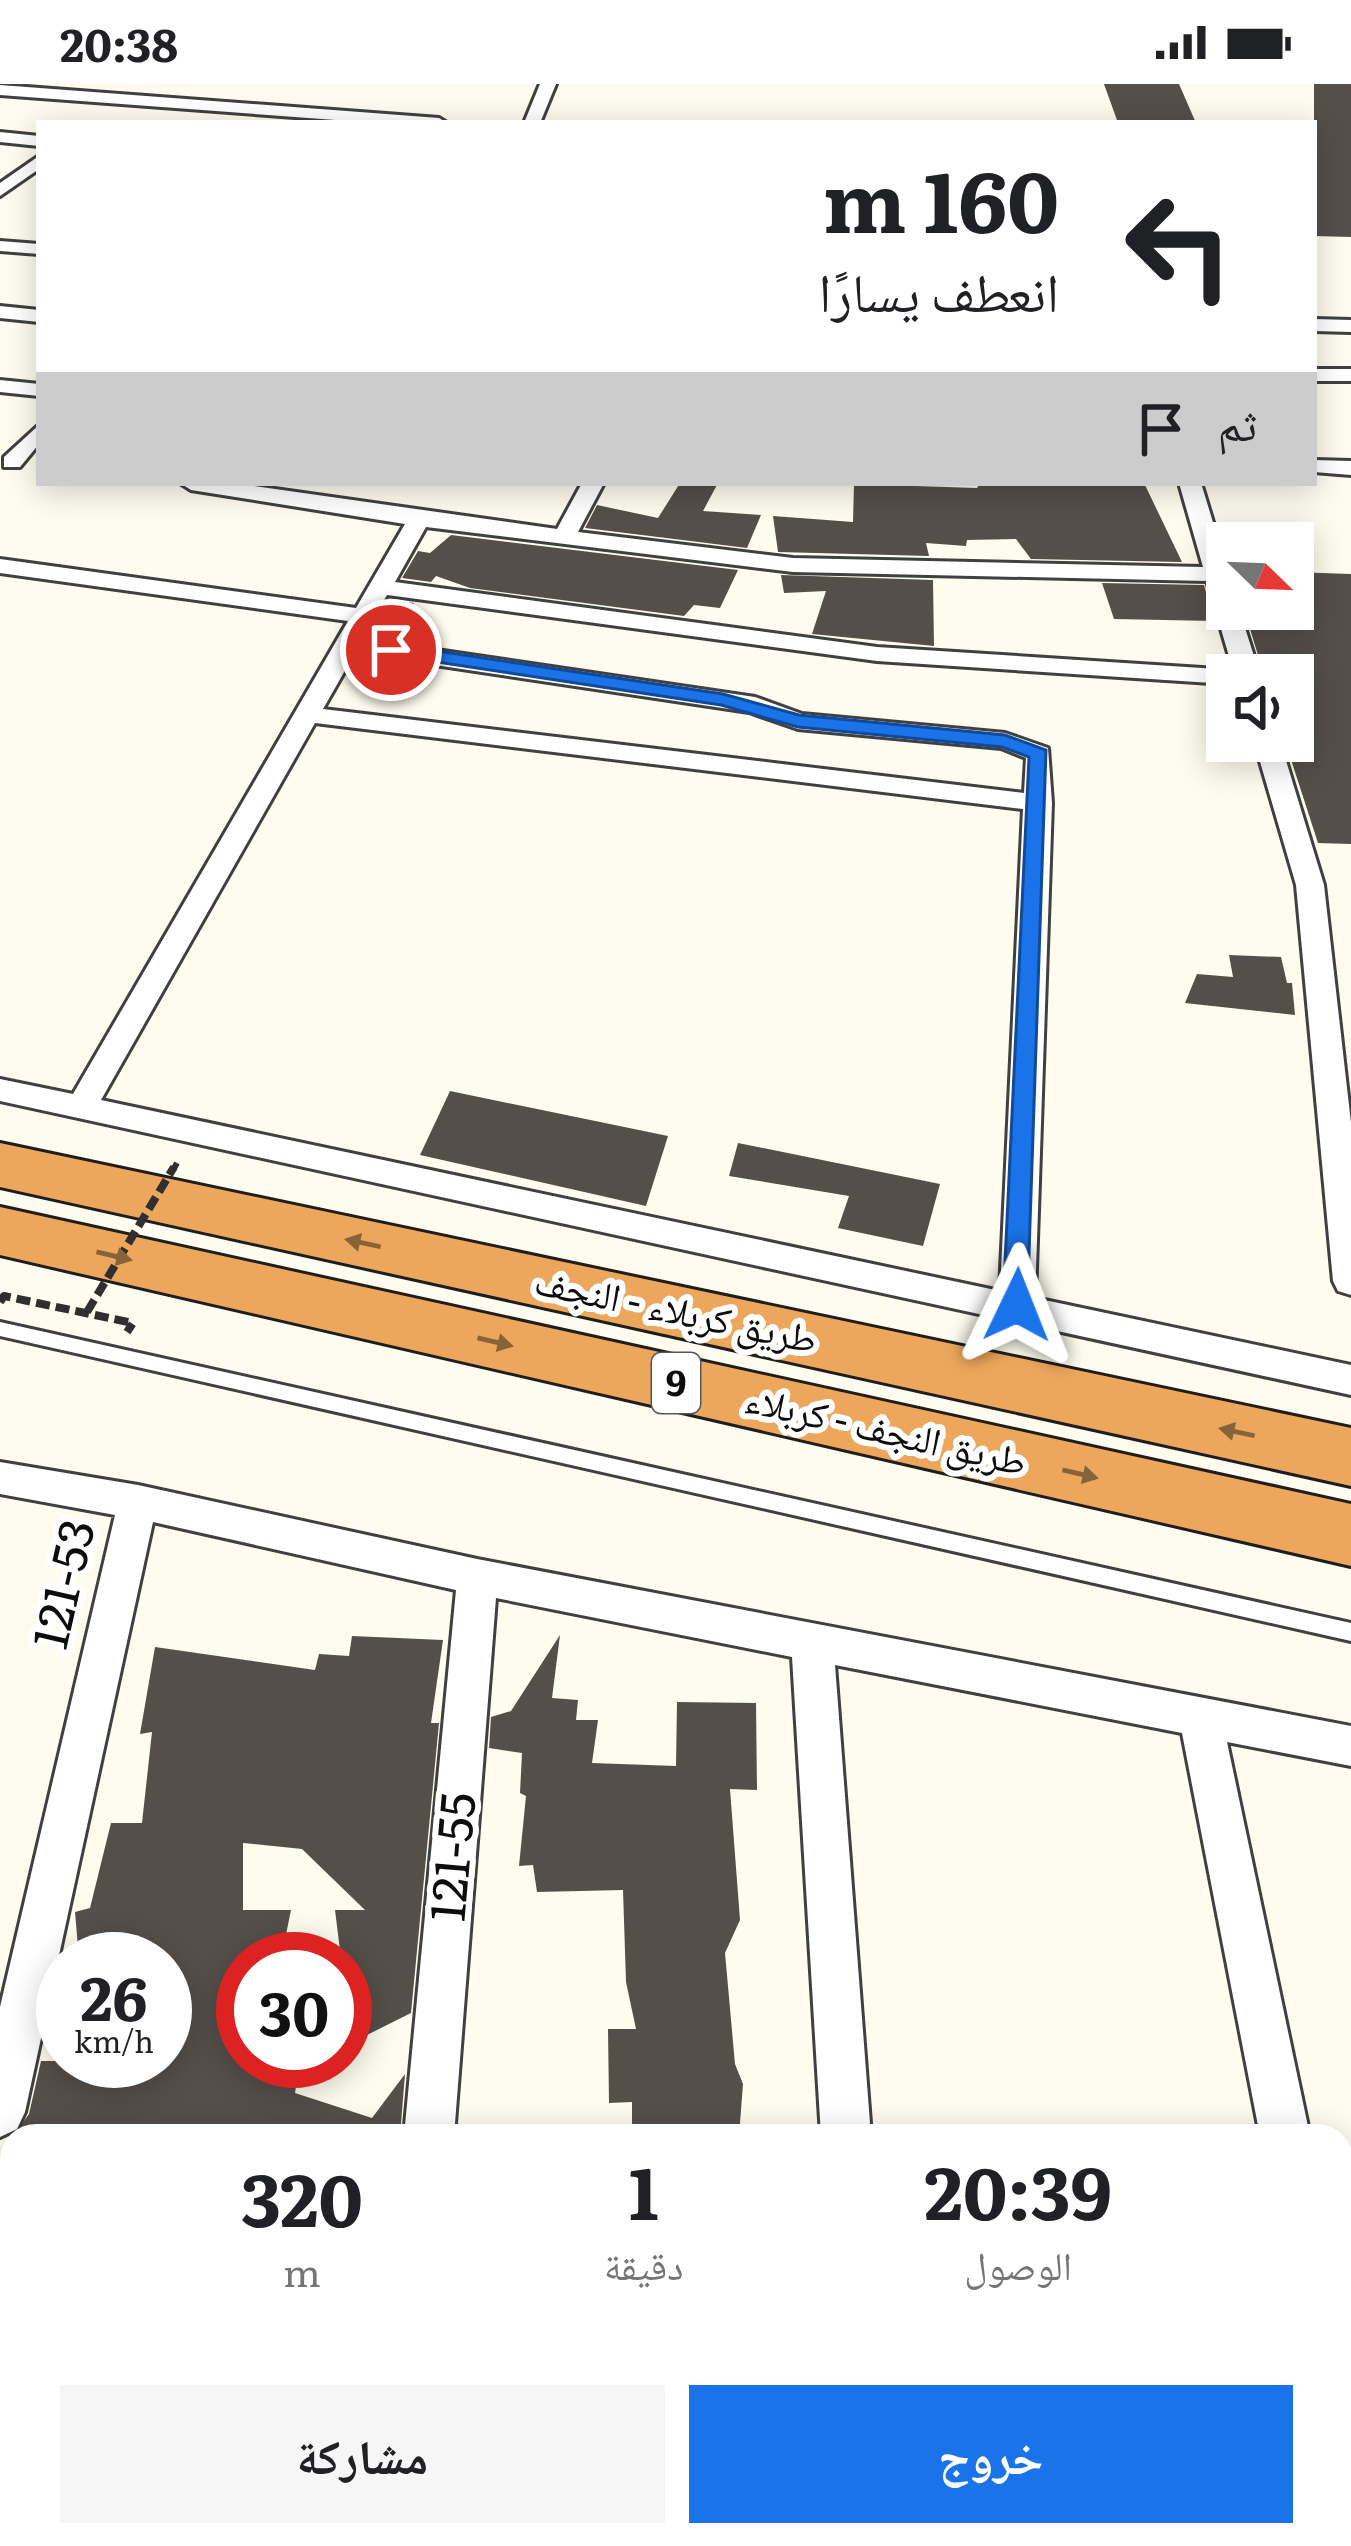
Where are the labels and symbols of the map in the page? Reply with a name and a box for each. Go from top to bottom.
north arrow [1206,522,1314,630]
pin [340,599,442,701]
one-way arrow [344,1232,382,1251]
position arrow [954,1242,1080,1368]
one-way arrow [96,1248,134,1267]
street label: طريق کربلاء - النجف [530,1249,823,1365]
one-way arrow [476,1333,513,1352]
road number: 9 [652,1353,700,1413]
street label: طريق النجف - کربلاء [740,1366,1033,1488]
one-way arrow [1217,1422,1255,1441]
one-way arrow [1061,1465,1099,1484]
street label: 121-53 [11,1511,110,1655]
street label: 121-55 [409,1789,491,1924]
speed limit sign: 30 [216,1932,372,2088]

